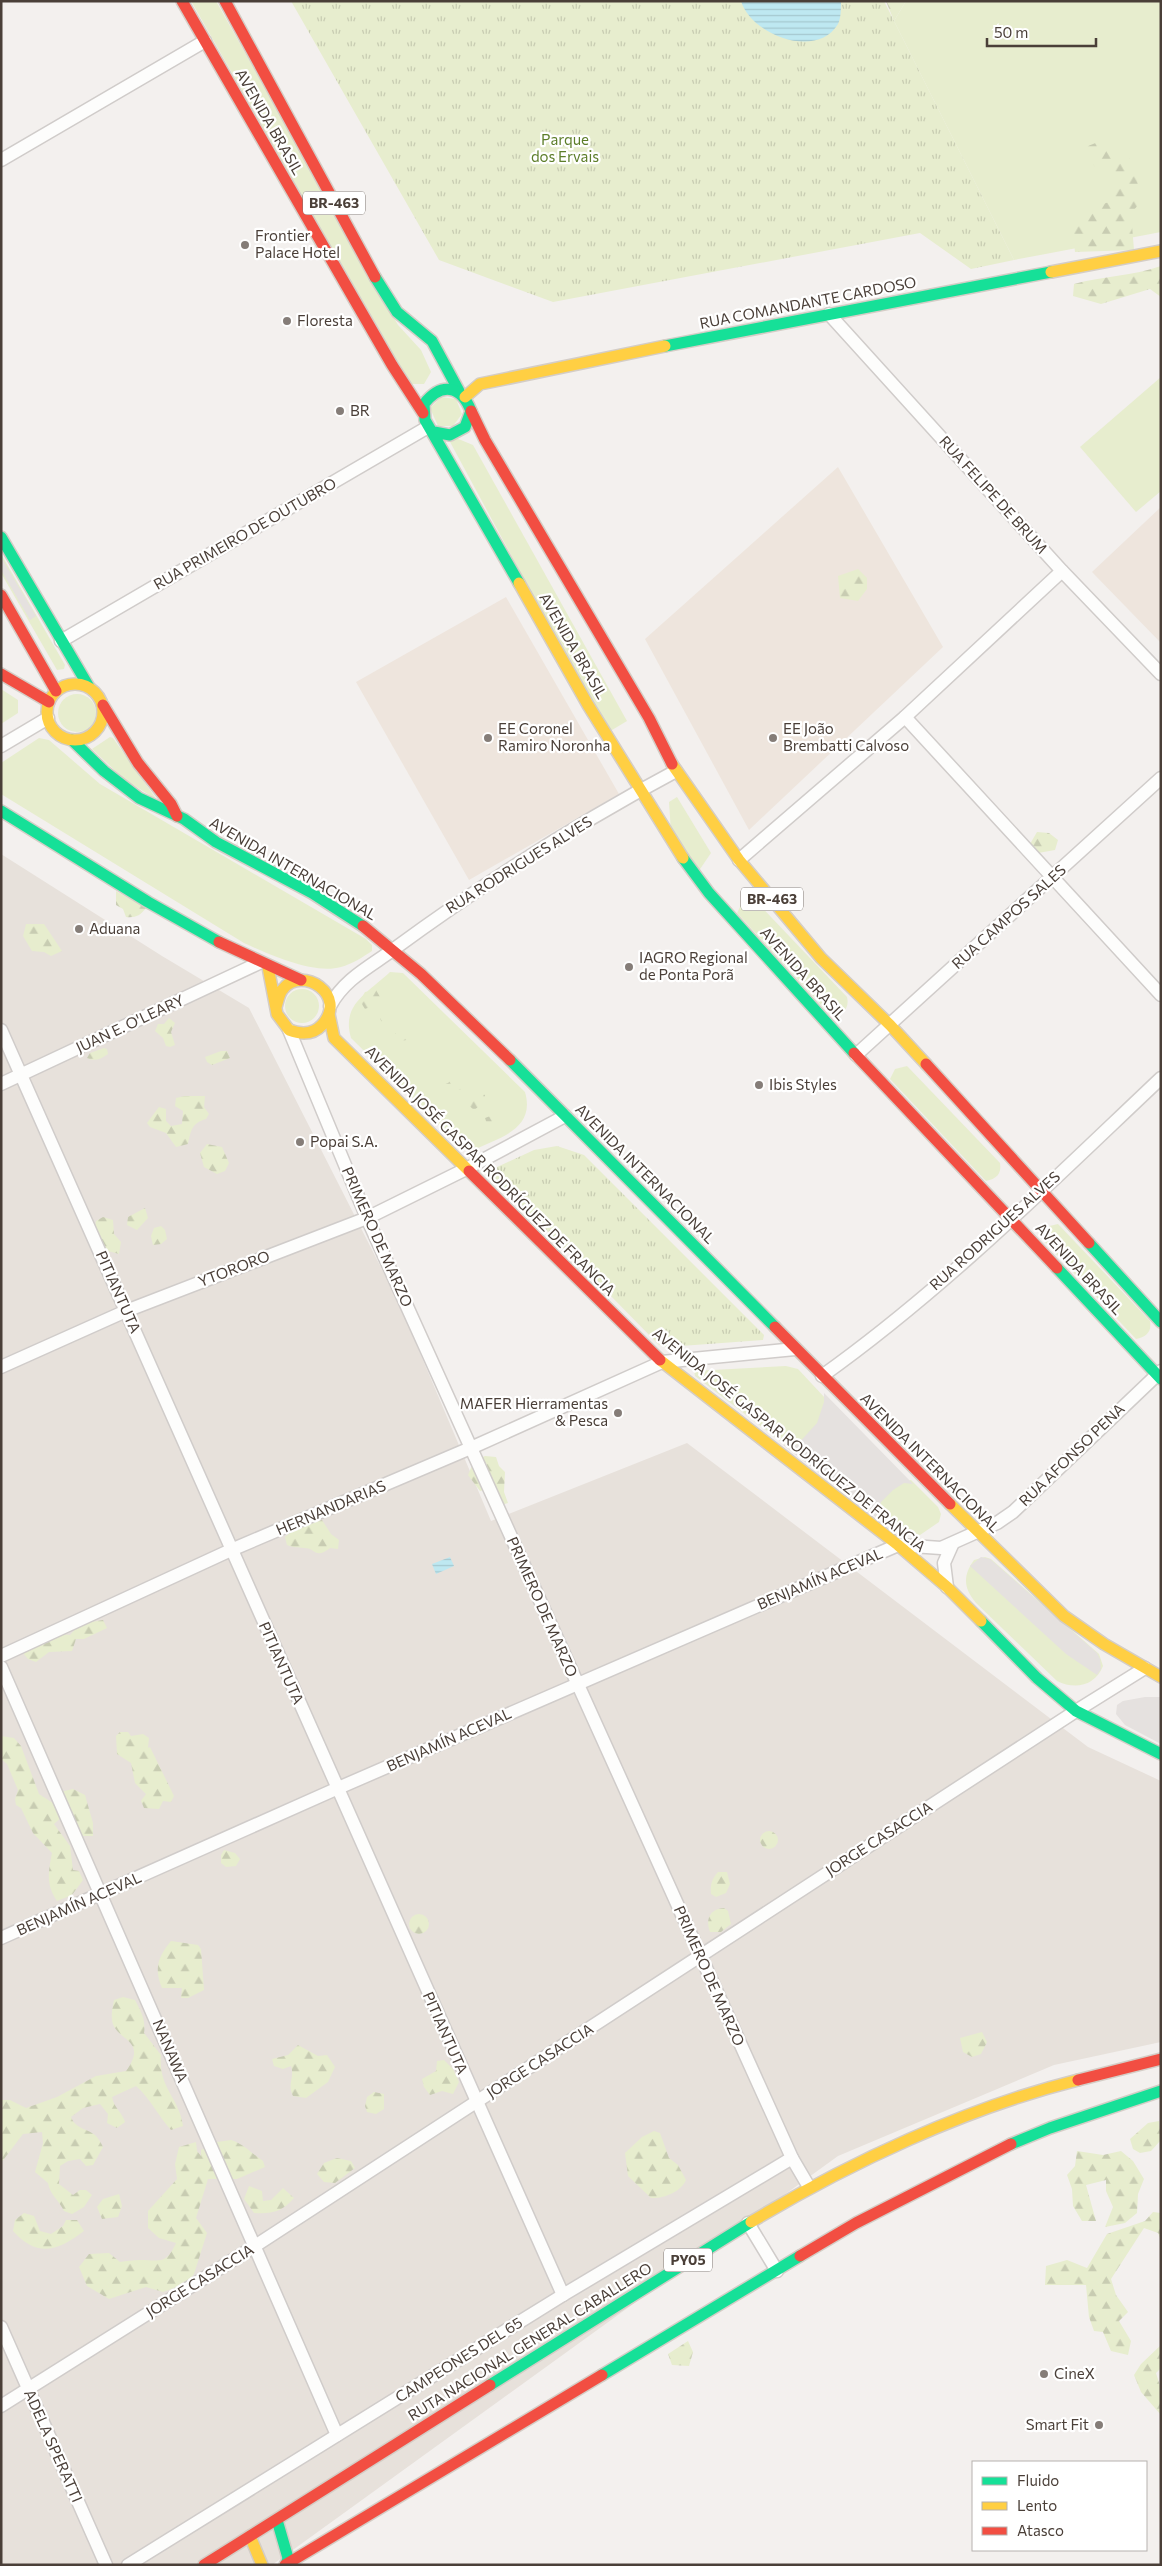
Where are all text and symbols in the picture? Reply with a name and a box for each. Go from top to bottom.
scale bar [987,15,1096,47]
text: 50 m [994,23,1028,41]
street label: AVENIDA BRASIL [232,65,308,178]
park label: Parque dos Ervais [531,130,599,165]
road number: BR-463 [303,192,365,214]
place label: Frontier Palace Hotel [255,226,340,261]
marker: Frontier Palace Hotel [239,239,251,251]
street label: RUA COMANDANTE CARDOSO [698,272,918,332]
place label: Floresta [297,311,353,329]
marker: Floresta [281,315,293,327]
place label: BR [350,401,370,419]
marker: BR [334,405,346,417]
street label: RUA FELIPE DE BRUM [936,432,1051,557]
street label: RUA PRIMEIRO DE OUTUBRO [150,473,339,593]
street label: AVENIDA BRASIL [536,589,612,702]
place label: EE Coronel Ramiro Noronha [498,719,610,754]
place label: EE João Brembatti Calvoso [783,719,909,754]
marker: EE Coronel Ramiro Noronha [482,732,494,744]
marker: EE João Brembatti Calvoso [767,732,779,744]
street label: RUA RODRIGUES ALVES [442,812,595,917]
street label: AVENIDA INTERNACIONAL [207,813,381,924]
street label: RUA CAMPOS SALES [948,860,1069,972]
road number: BR-463 [741,888,803,911]
place label: Aduana [89,919,140,937]
marker: Aduana [73,923,85,935]
street label: AVENIDA BRASIL [757,923,851,1024]
place label: IAGRO Regional de Ponta Porã [639,948,748,983]
marker: IAGRO Regional de Ponta Porã [623,961,635,973]
street label: JUAN E. O'LEARY [73,990,187,1056]
street label: AVENIDA JOSÉ GASPAR RODRÍGUEZ DE FRANCIA [362,1041,620,1299]
place label: Ibis Styles [769,1075,837,1093]
marker: Ibis Styles [753,1079,765,1091]
street label: AVENIDA INTERNACIONAL [572,1100,720,1247]
place label: Popai S.A. [310,1132,378,1150]
marker: Popai S.A. [294,1136,306,1148]
street label: PRIMERO DE MARZO [339,1164,417,1309]
street label: RUA RODRIGUES ALVES [925,1167,1063,1294]
street label: AVENIDA BRASIL [1032,1218,1127,1318]
street label: YTORORO [195,1246,272,1290]
street label: PITIANTUTA [93,1248,145,1336]
street label: AVENIDA JOSÉ GASPAR RODRÍGUEZ DE FRANCIA [649,1323,930,1555]
street label: AVENIDA INTERNACIONAL [857,1389,1005,1536]
place label: MAFER Hierramentas & Pesca [460,1394,608,1429]
street label: RUA AFONSO PENA [1015,1399,1128,1509]
marker: MAFER Hierramentas & Pesca [612,1407,624,1419]
street label: HERNANDARIAS [273,1476,388,1538]
street label: PRIMERO DE MARZO [504,1534,582,1679]
street label: BENJAMÍN ACEVAL [754,1542,885,1613]
street label: PITIANTUTA [256,1619,308,1707]
street label: BENJAMÍN ACEVAL [383,1702,514,1775]
street label: JORGE CASACCIA [822,1797,935,1879]
street label: BENJAMÍN ACEVAL [13,1866,144,1939]
street label: PRIMERO DE MARZO [671,1903,749,2048]
street label: PITIANTUTA [420,1989,472,2077]
street label: NANAWA [150,2016,192,2085]
street label: JORGE CASACCIA [483,2019,596,2101]
street label: JORGE CASACCIA [142,2240,257,2321]
road number: PY05 [664,2248,712,2272]
street label: RUTA NACIONAL GENERAL CABALLERO [404,2258,655,2424]
street label: CAMPEONES DEL 65 [392,2313,525,2406]
place label: CineX [1054,2364,1095,2382]
marker: CineX [1038,2368,1050,2380]
street label: ADELA SPERATTI [21,2386,87,2505]
place label: Smart Fit [1026,2415,1089,2433]
marker: Smart Fit [1093,2419,1105,2431]
legend [972,2461,1147,2551]
text: Fluido [1017,2471,1059,2489]
text: Lento [1017,2496,1057,2514]
text: Atasco [1017,2521,1064,2539]

